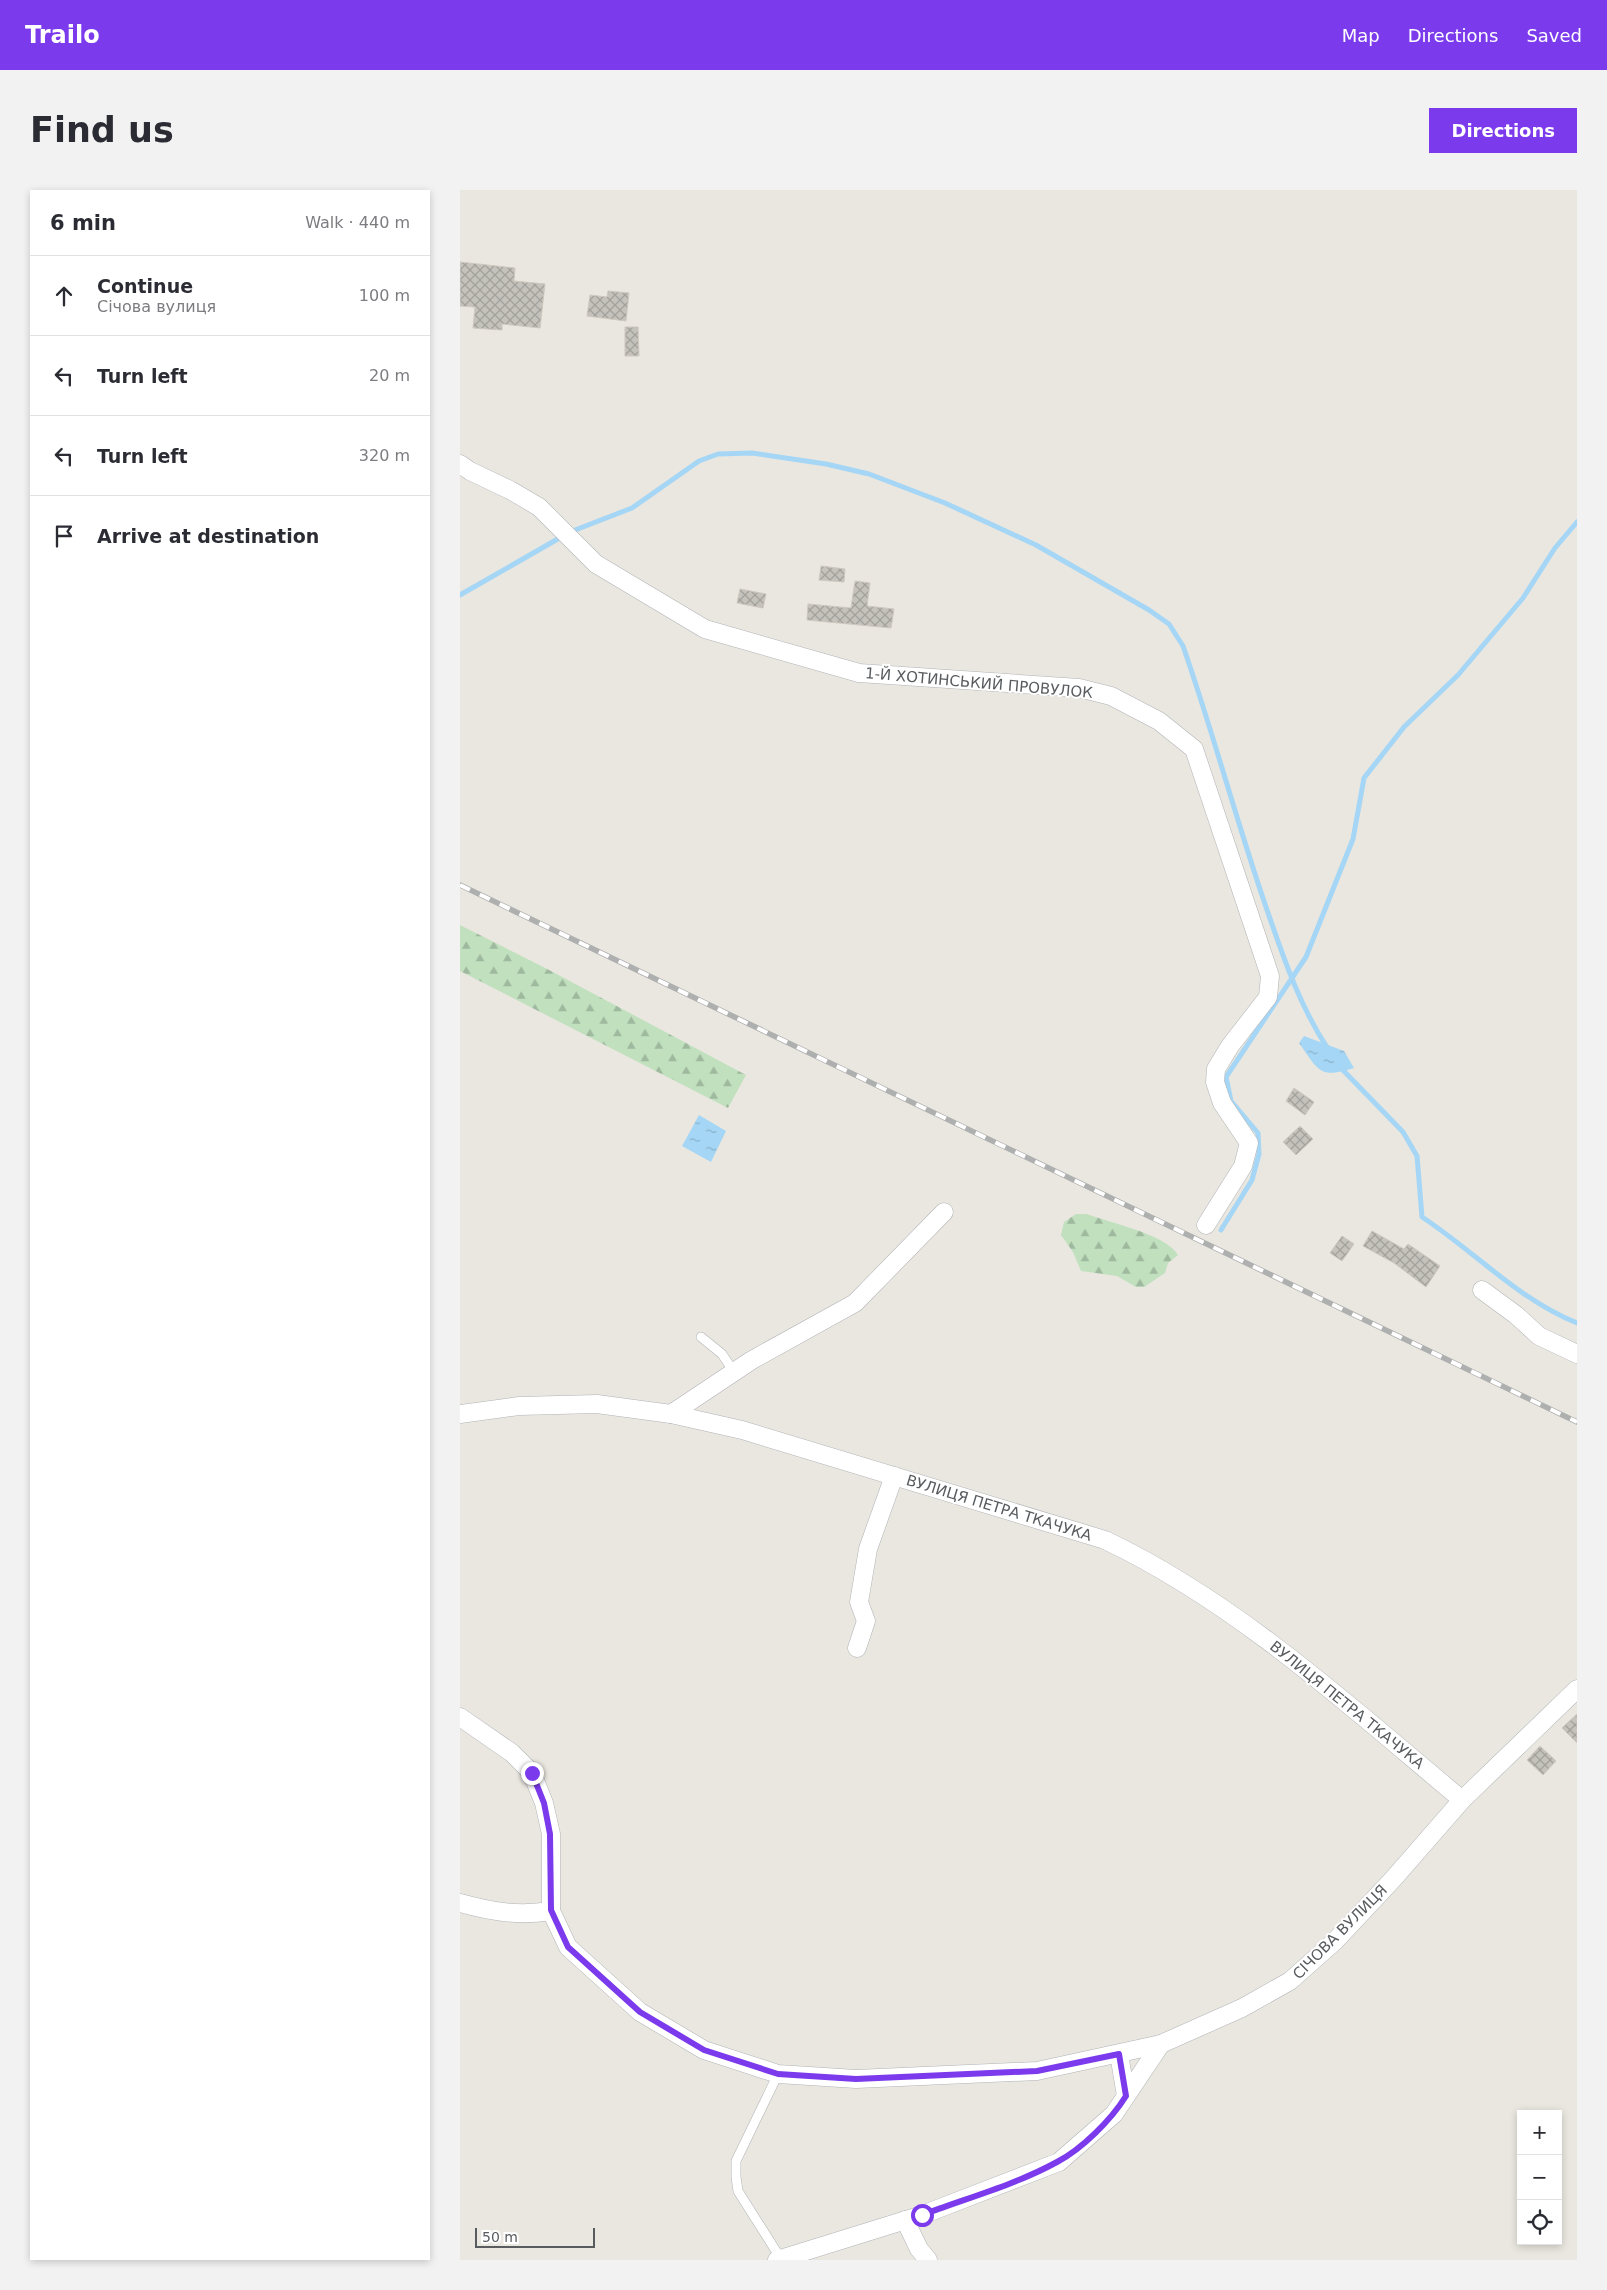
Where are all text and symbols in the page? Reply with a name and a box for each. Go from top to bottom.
text: Trailo [25,21,100,49]
text: Map [1342,25,1380,46]
text: Directions [1408,25,1498,46]
text: Saved [1526,25,1582,46]
button: Directions [1429,108,1577,153]
text: Find us [30,110,174,150]
text: 6 min [50,211,116,235]
text: Walk · 440 m [305,213,410,232]
text: Continue [97,275,193,297]
icon: ahead [50,282,78,310]
text: 100 m [359,286,410,305]
text: Січова вулиця [97,297,216,316]
icon: left [50,362,78,390]
text: Turn left [97,365,188,387]
text: 20 m [369,366,410,385]
icon: left [50,442,78,470]
text: Turn left [97,445,188,467]
text: 320 m [359,446,410,465]
icon: arrive [50,522,78,550]
text: Arrive at destination [97,525,319,547]
street label: 1-Й ХОТИНСЬКИЙ ПРОВУЛОК [864,663,1094,702]
street label: ВУЛИЦЯ ПЕТРА ТКАЧУКА [904,1471,1095,1545]
street label: ВУЛИЦЯ ПЕТРА ТКАЧУКА [1266,1637,1428,1773]
route end [521,1762,544,1785]
street label: СІЧОВА ВУЛИЦЯ [1289,1881,1391,1983]
map controls [1517,2110,1562,2245]
button: + [1517,2110,1562,2155]
button: − [1517,2155,1562,2200]
button: locate [1517,2200,1562,2245]
route start [911,2204,934,2227]
scale bar [475,2225,595,2248]
text: 50 m [482,2229,518,2245]

